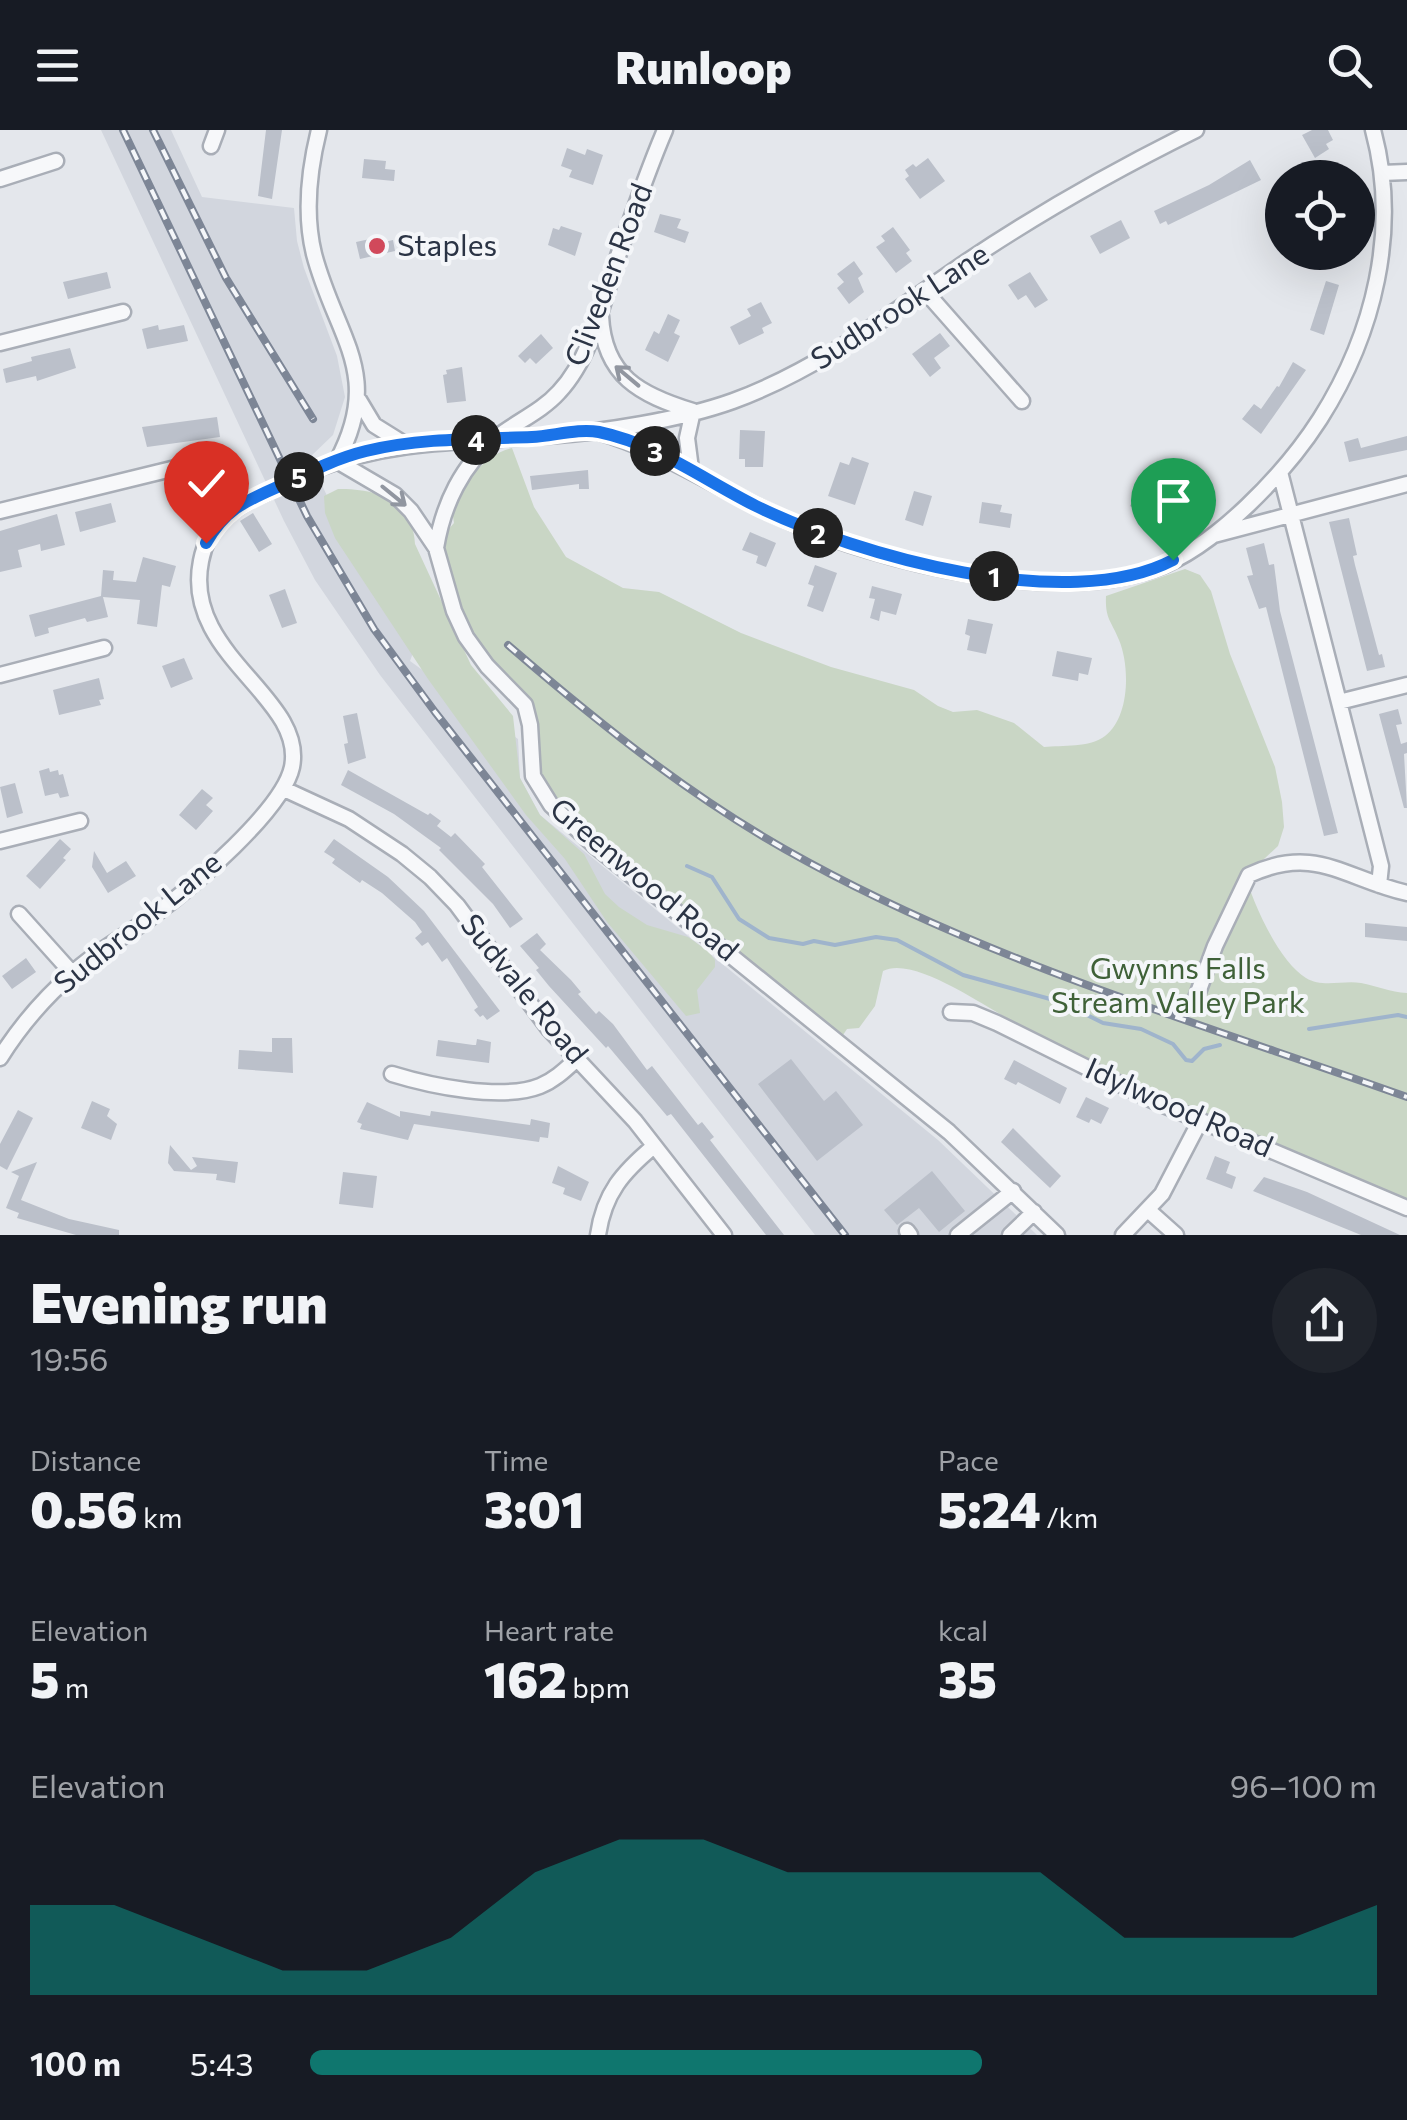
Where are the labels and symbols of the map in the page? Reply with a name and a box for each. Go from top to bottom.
street label: Cliveden Road [555,178,658,371]
place label: Staples [397,225,497,262]
street label: Sudbrook Lane [803,234,995,376]
marker: Staples [366,235,388,257]
one-way arrow [615,365,640,388]
pin: 4 [451,415,501,465]
pin: 3 [630,426,680,476]
pin [164,441,249,544]
pin: 5 [274,452,324,502]
pin [1131,458,1216,561]
one-way arrow [380,485,406,507]
pin: 2 [793,508,843,558]
pin: 1 [969,551,1019,601]
street label: Greenwood Road [544,789,747,968]
street label: Sudbrook Lane [45,842,228,1000]
street label: Sudvale Road [454,905,597,1070]
park label: Gwynns Falls Stream Valley Park [1051,948,1305,1019]
street label: Idylwood Road [1081,1048,1280,1164]

